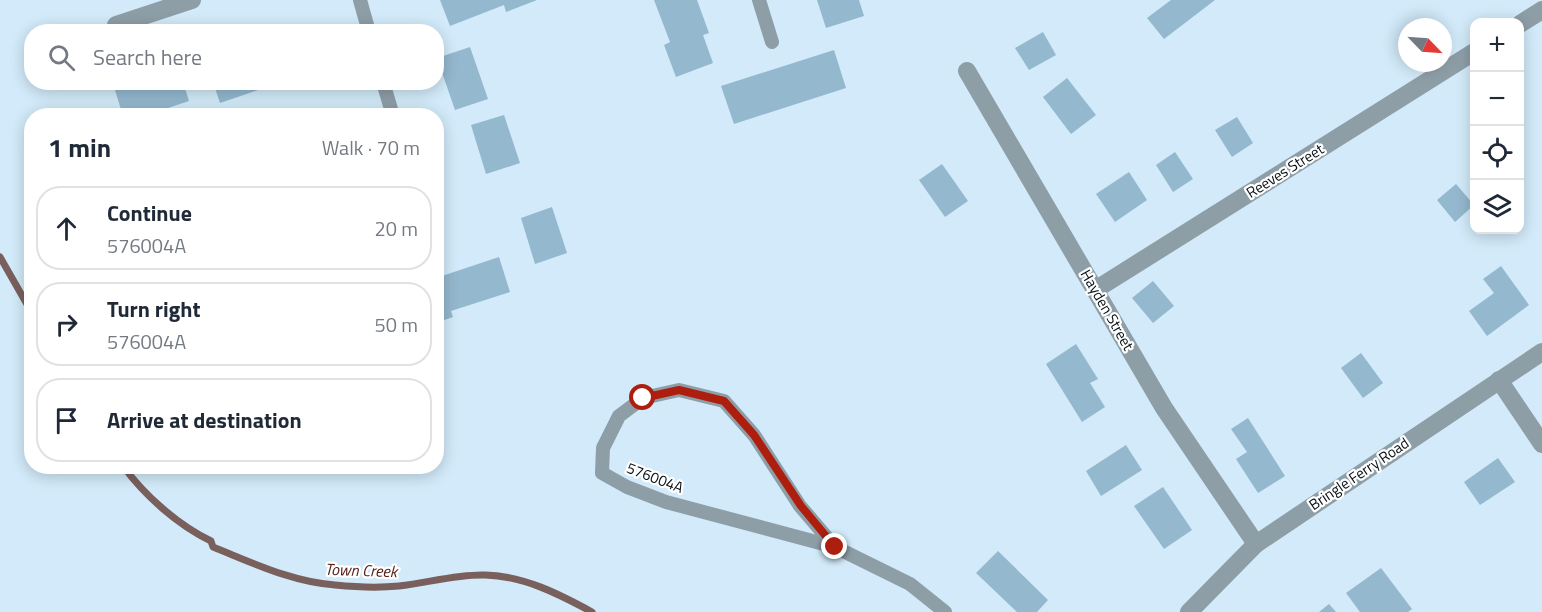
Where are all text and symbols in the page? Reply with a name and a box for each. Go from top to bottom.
north arrow [1398,18,1452,72]
map controls [1470,18,1524,234]
button: + [1470,18,1524,72]
search box [24,24,444,90]
text: Search here [93,40,202,74]
icon: search [45,41,78,74]
button: − [1470,72,1524,126]
button: locate [1470,126,1524,180]
text: 1 min [48,128,111,167]
text: Walk · 70 m [322,132,420,163]
street label: Reeves Street [1241,137,1329,204]
button: layers [1470,180,1524,234]
text: Continue [107,196,192,230]
icon: ahead [50,212,83,245]
text: 20 m [374,213,418,244]
text: 576004A [107,230,186,261]
street label: Hayden Street [1075,265,1140,355]
text: Turn right [107,292,201,326]
icon: right [50,308,83,341]
text: 50 m [374,309,418,340]
text: 576004A [107,326,186,357]
route start [629,384,655,410]
text: Arrive at destination [107,403,302,437]
icon: arrive [50,404,83,437]
street label: Bringle Ferry Road [1304,432,1413,516]
street label: 576004A [623,456,687,499]
route end [821,533,847,559]
water label: Town Creek [325,557,399,583]

